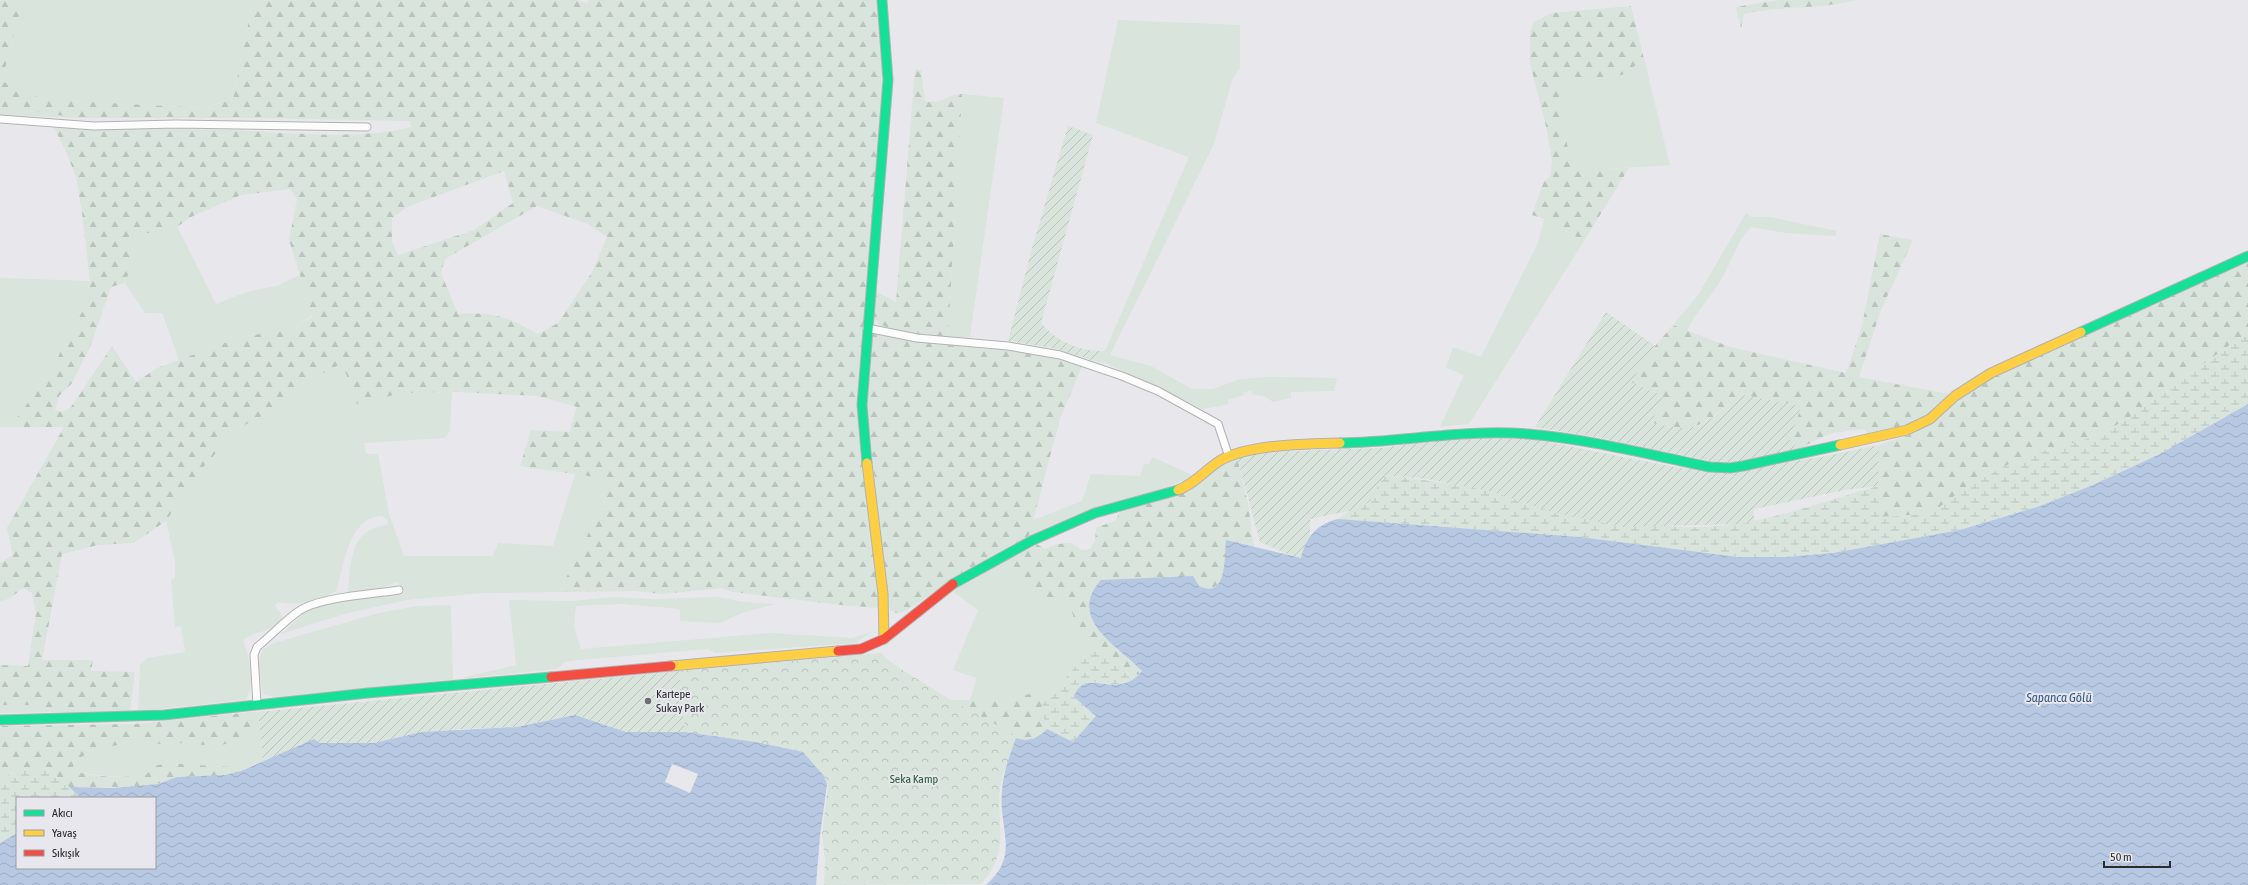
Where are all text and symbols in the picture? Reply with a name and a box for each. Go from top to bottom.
place label: Kartepe Sukay Park [656,687,705,715]
water label: Sapanca Gölü [2025,690,2092,705]
marker: Kartepe Sukay Park [643,696,653,706]
park label: Seka Kamp [890,772,939,786]
legend [16,797,156,869]
text: Akıcı [52,806,73,820]
text: Yavaş [52,826,77,840]
scale bar [2104,843,2170,869]
text: Sıkışık [52,846,80,860]
text: 50 m [2110,850,2132,864]

